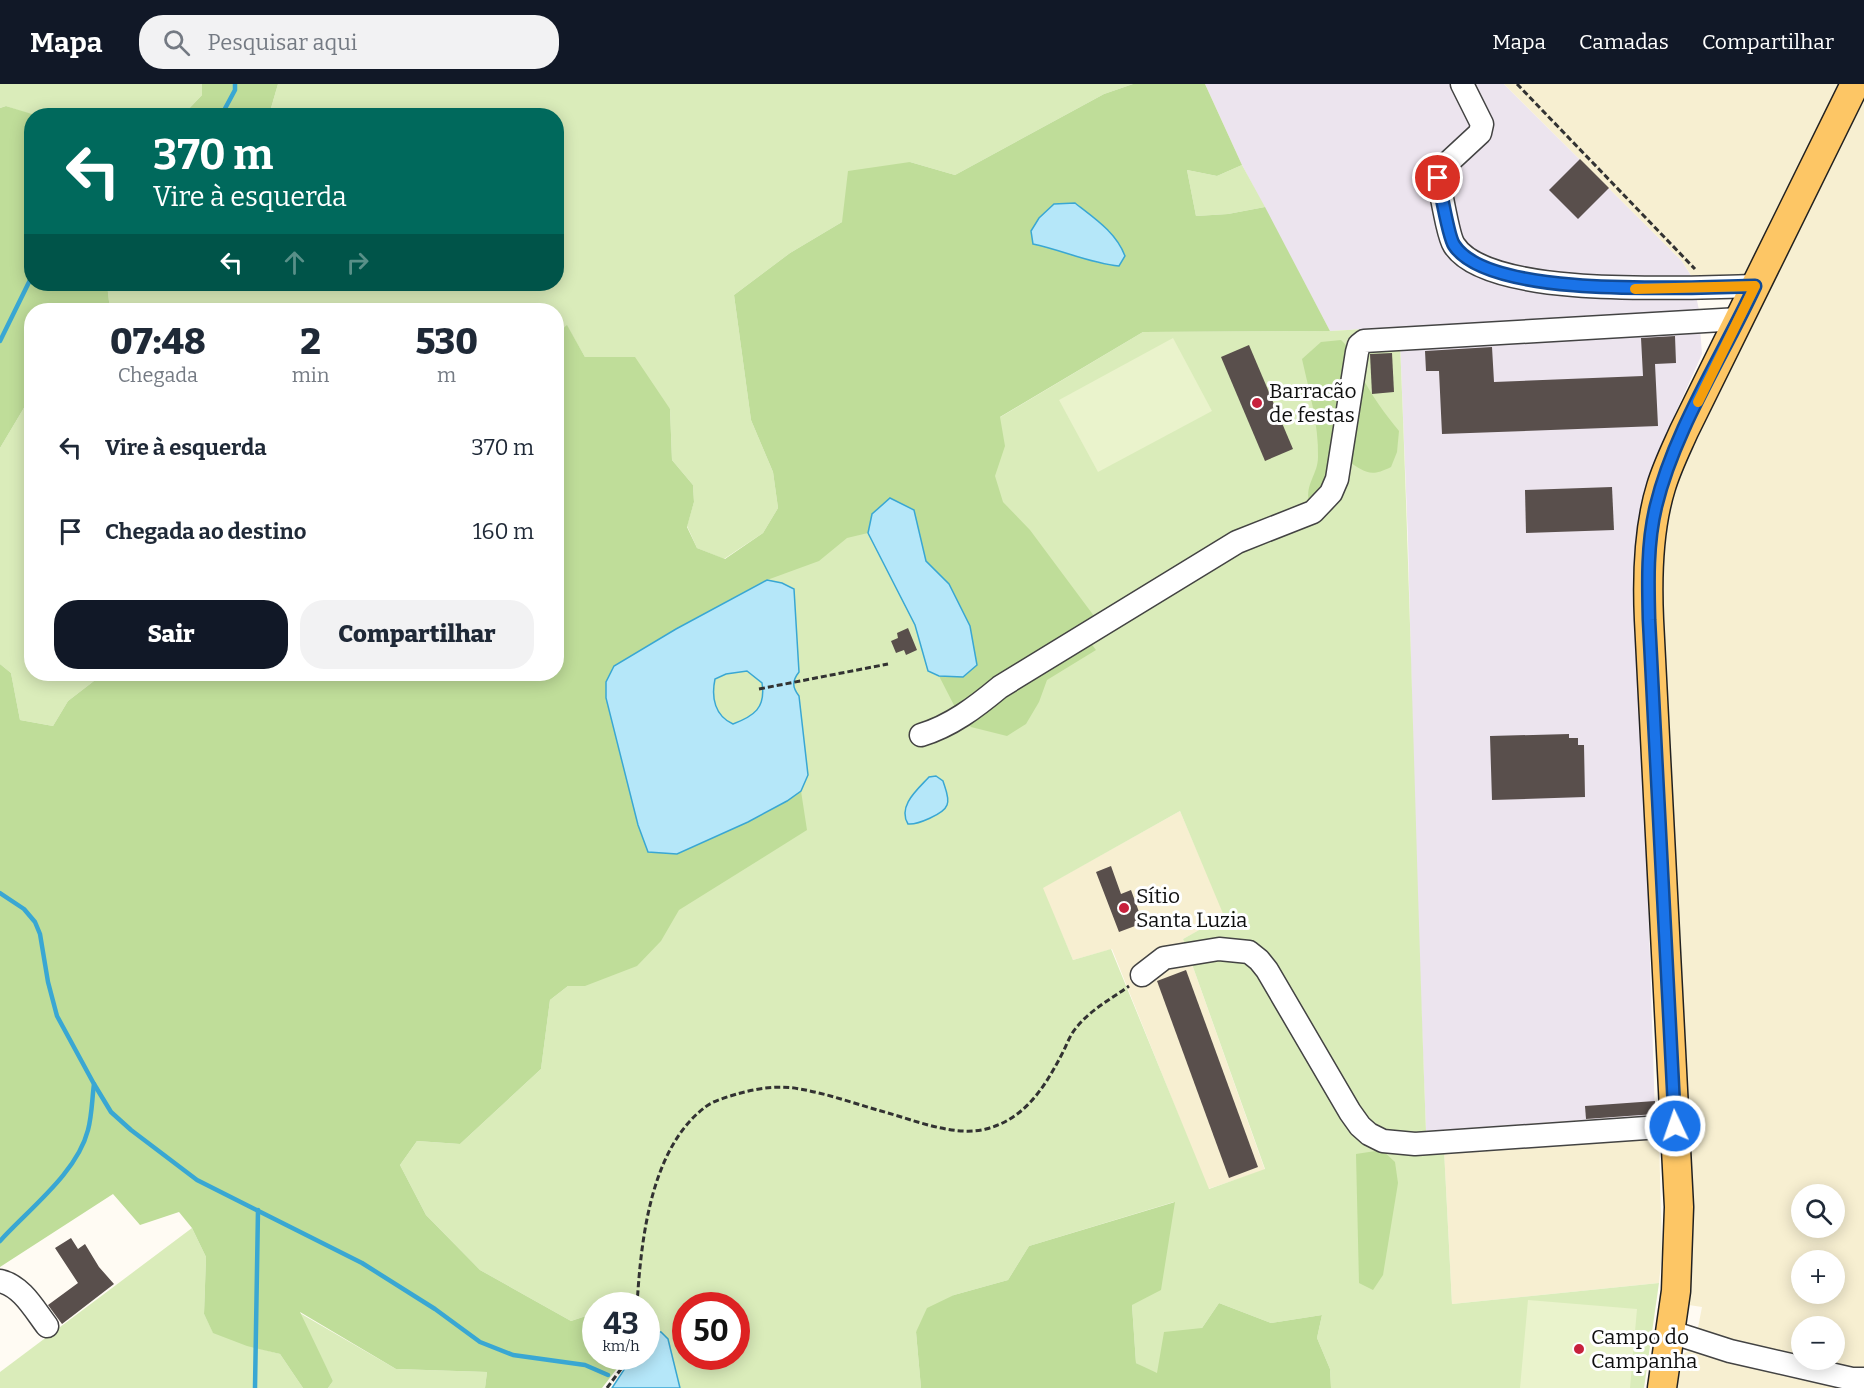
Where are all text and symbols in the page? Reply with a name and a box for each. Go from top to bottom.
search box [139,15,559,69]
text: Mapa [30,26,103,59]
icon: search [160,26,193,59]
text: Pesquisar aqui [208,29,357,56]
text: Mapa [1492,29,1546,55]
text: Camadas [1579,29,1669,55]
text: Compartilhar [1702,29,1834,55]
text: 370 m [153,130,273,180]
icon: left [54,132,132,210]
pin [1412,152,1463,203]
icon: arrive [1421,161,1454,194]
text: Vire à esquerda [153,181,347,213]
icon: left [215,246,248,279]
icon: ahead [278,246,311,279]
icon: right [341,246,374,279]
text: 07:48 [110,320,206,364]
text: 2 [300,320,321,364]
text: 530 [415,320,478,364]
text: Chegada [118,363,198,387]
text: min [292,363,329,387]
text: m [437,363,456,387]
place label: Barracão de festas [1269,378,1357,428]
marker: Barracão de festas [1250,396,1264,410]
icon: left [54,431,87,464]
text: Vire à esquerda [105,434,266,461]
text: 370 m [471,434,534,461]
icon: arrive [54,515,87,548]
text: Chegada ao destino [105,518,306,545]
text: 160 m [473,518,534,545]
button: Sair [54,600,288,669]
button: Compartilhar [300,600,534,669]
place label: Sítio Santa Luzia [1136,883,1248,933]
marker: Sítio Santa Luzia [1117,901,1131,915]
position arrow [1643,1094,1707,1158]
map controls [1791,1184,1845,1370]
button: search [1791,1184,1845,1238]
button: + [1791,1250,1845,1304]
speed limit sign: 50 [672,1292,750,1370]
text: 43 [603,1306,639,1342]
button: − [1791,1316,1845,1370]
place label: Campo do Campanha [1591,1324,1698,1374]
text: km/h [602,1337,640,1355]
marker: Campo do Campanha [1572,1342,1586,1356]

